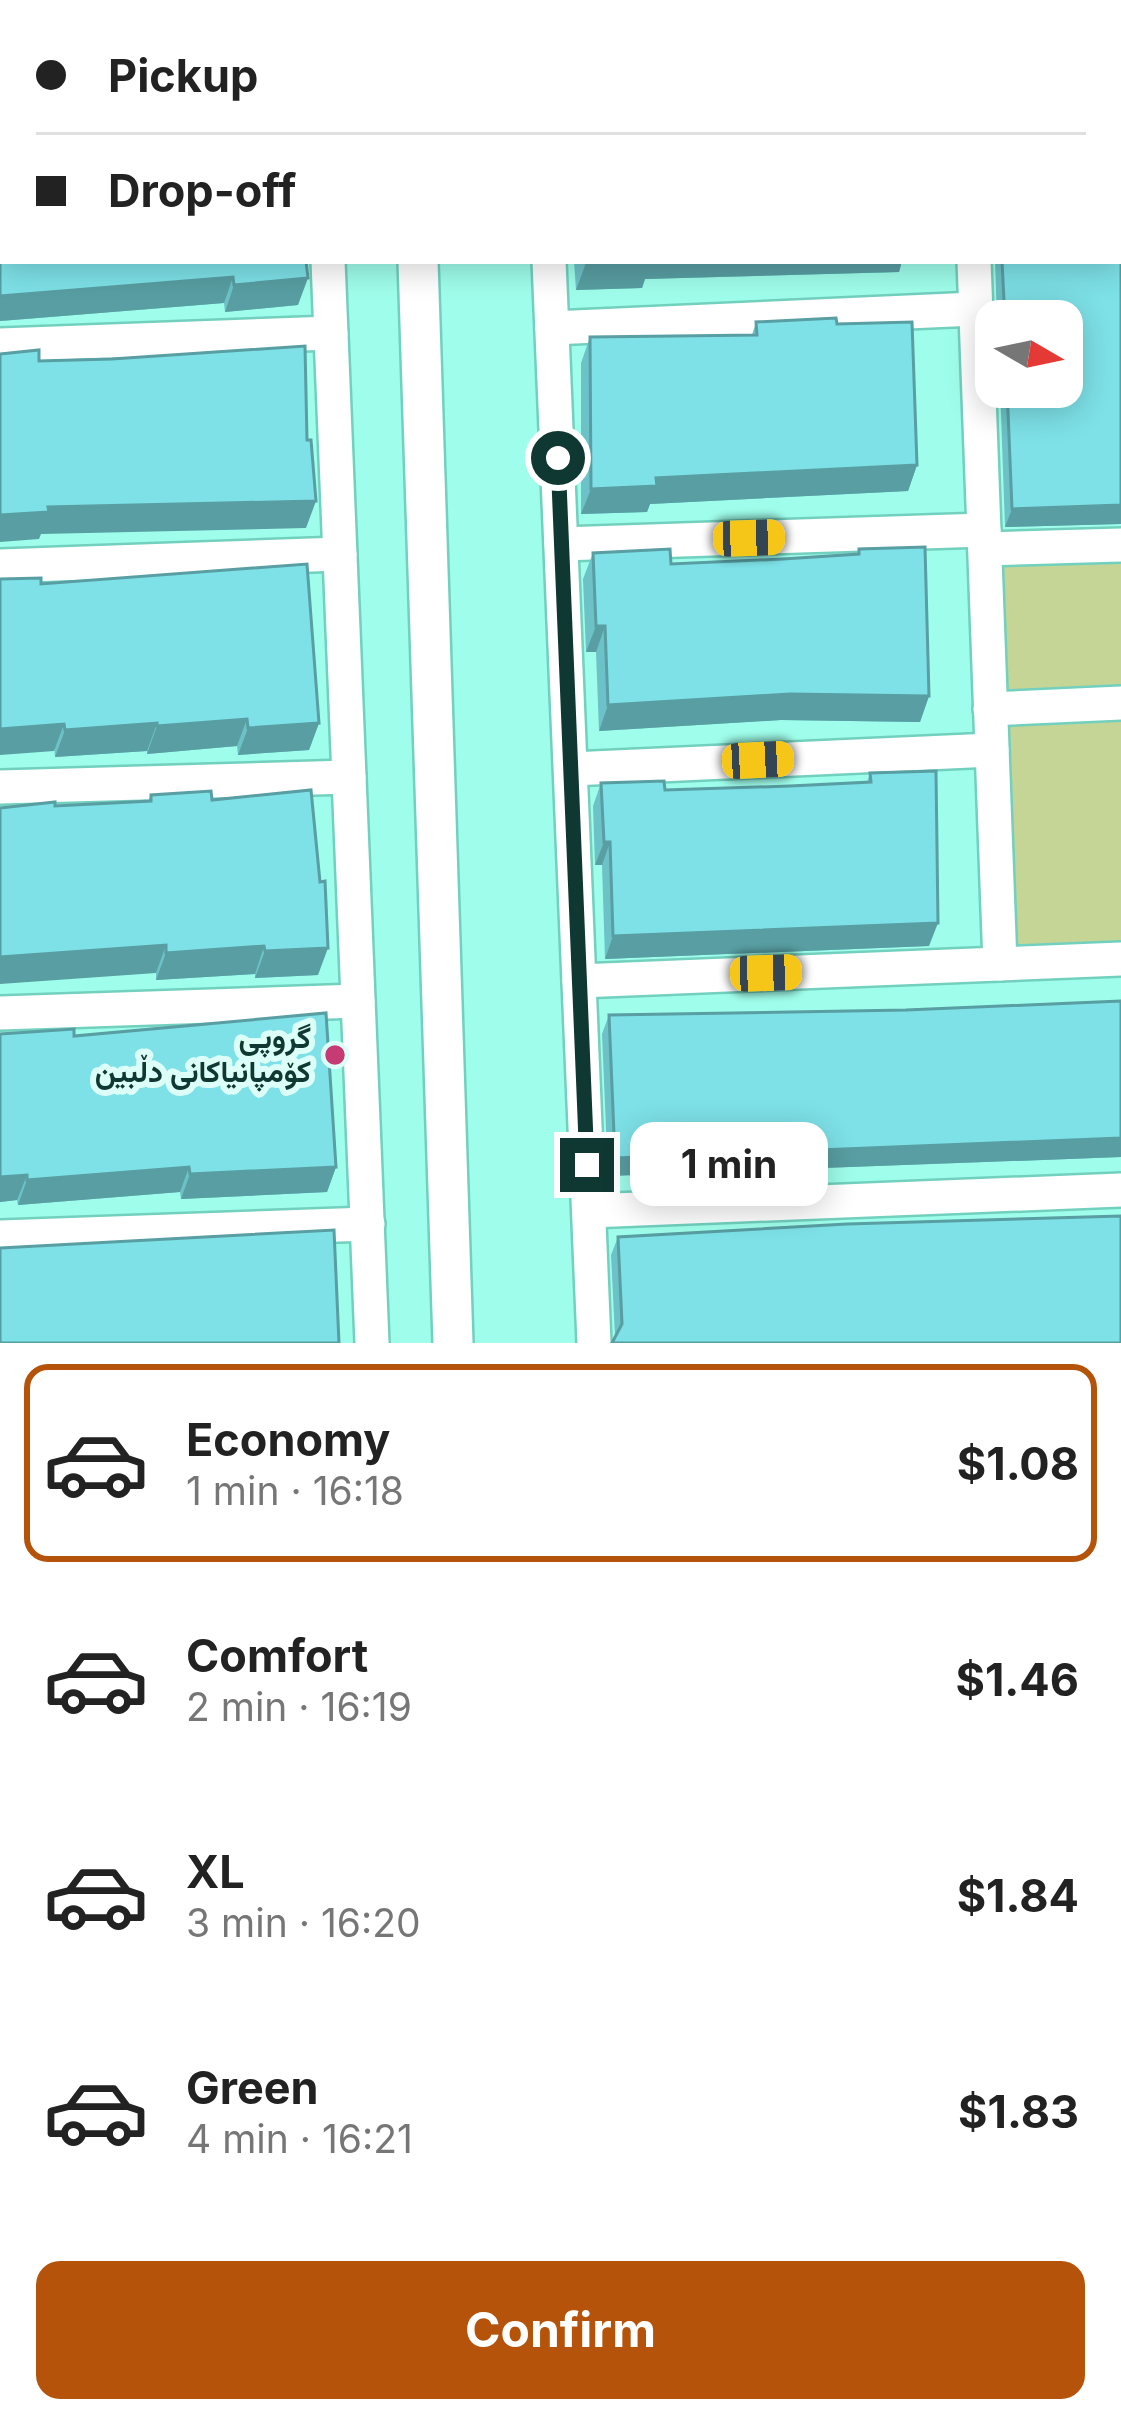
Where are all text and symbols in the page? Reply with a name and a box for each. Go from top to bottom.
text: Pickup [108,48,258,103]
text: Drop-off [108,163,296,218]
north arrow [975,300,1083,408]
map controls [975,300,1083,408]
route start [531,431,585,485]
car [712,519,786,557]
car [721,740,795,780]
car [729,954,803,992]
place label: گروپی کۆمپانیاکانی دڵبین [95,1019,311,1092]
marker: گروپی کۆمپانیاکانی دڵبین [322,1042,348,1068]
callout: 1 min [629,1123,827,1207]
route end [560,1138,614,1192]
text: 1 min [681,1140,777,1187]
icon: car [42,1409,150,1517]
text: Economy [186,1412,390,1467]
text: $1.08 [957,1436,1079,1491]
text: 1 min · 16:18 [186,1467,404,1514]
icon: car [42,1625,150,1733]
text: Comfort [186,1628,368,1683]
text: $1.46 [955,1652,1079,1707]
text: 2 min · 16:19 [186,1683,412,1730]
icon: car [42,1841,150,1949]
text: XL [186,1844,245,1899]
text: $1.84 [957,1868,1079,1923]
text: 3 min · 16:20 [186,1899,421,1946]
icon: car [42,2057,150,2165]
text: Green [186,2060,319,2115]
text: $1.83 [958,2084,1079,2139]
text: 4 min · 16:21 [186,2115,413,2162]
button: Confirm [36,2261,1085,2399]

